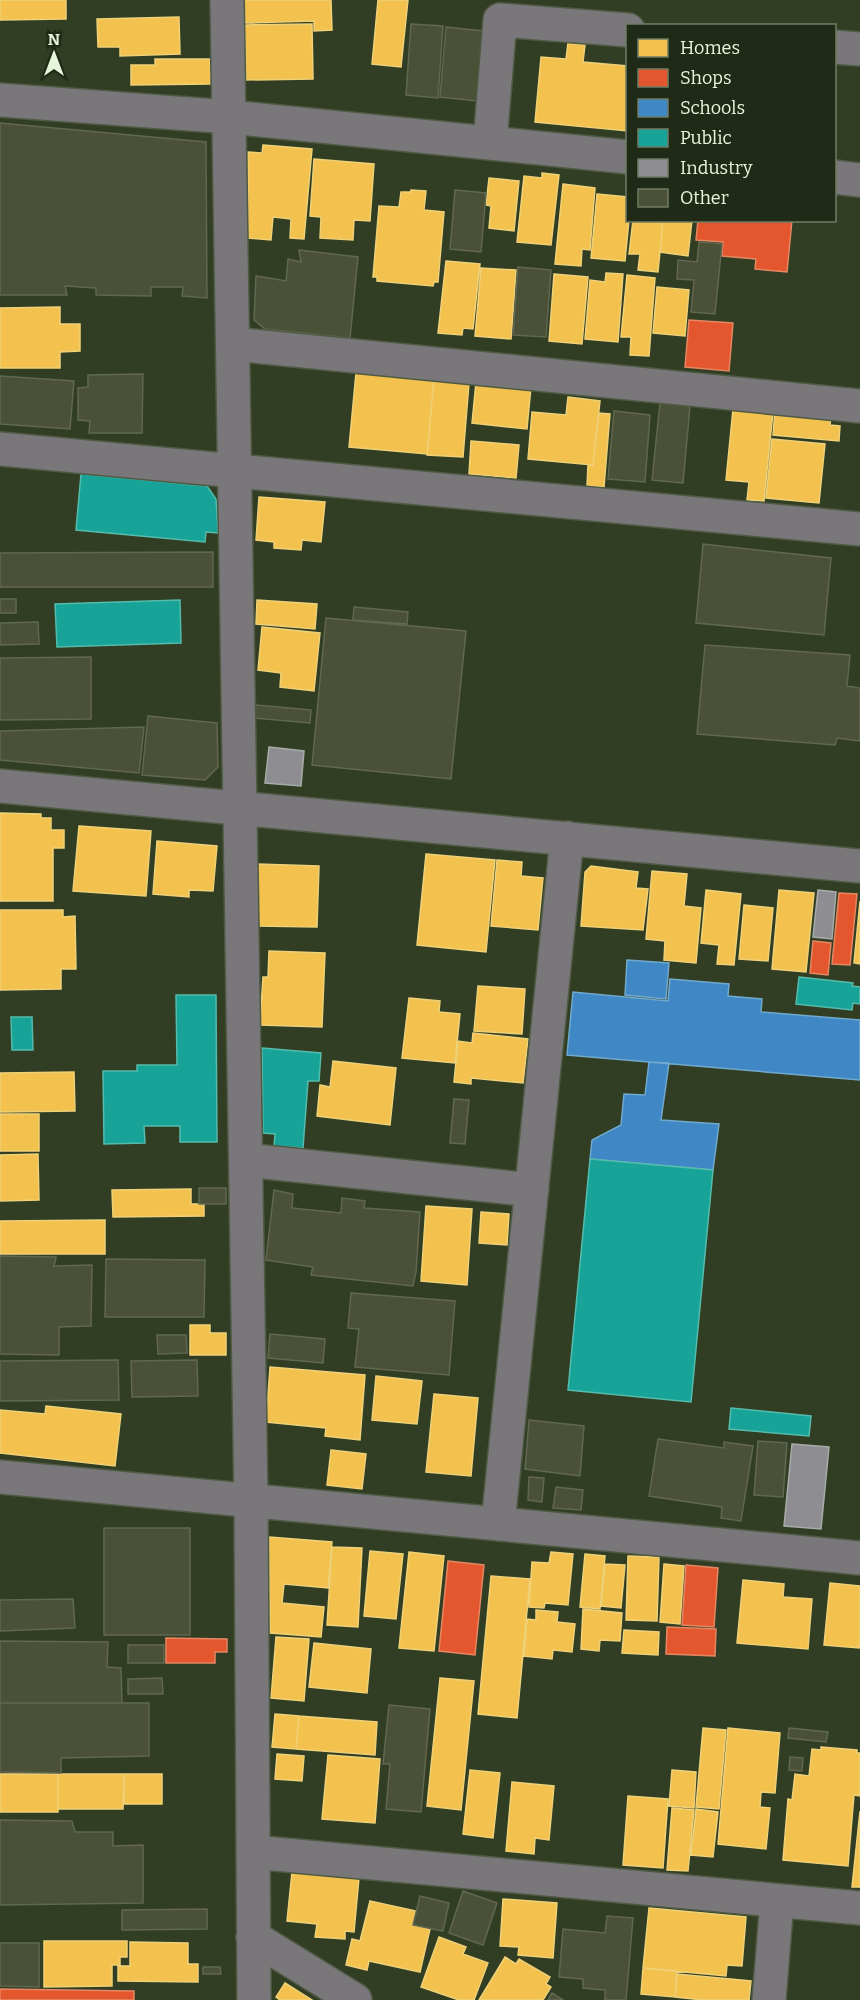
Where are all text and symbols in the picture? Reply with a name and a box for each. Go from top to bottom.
north arrow [24,24,84,84]
legend [626,24,836,222]
text: N [48,30,60,49]
text: Homes [680,37,740,59]
text: Shops [680,67,732,89]
text: Schools [680,97,745,119]
text: Public [680,127,732,149]
text: Industry [680,157,753,179]
text: Other [680,187,729,209]

